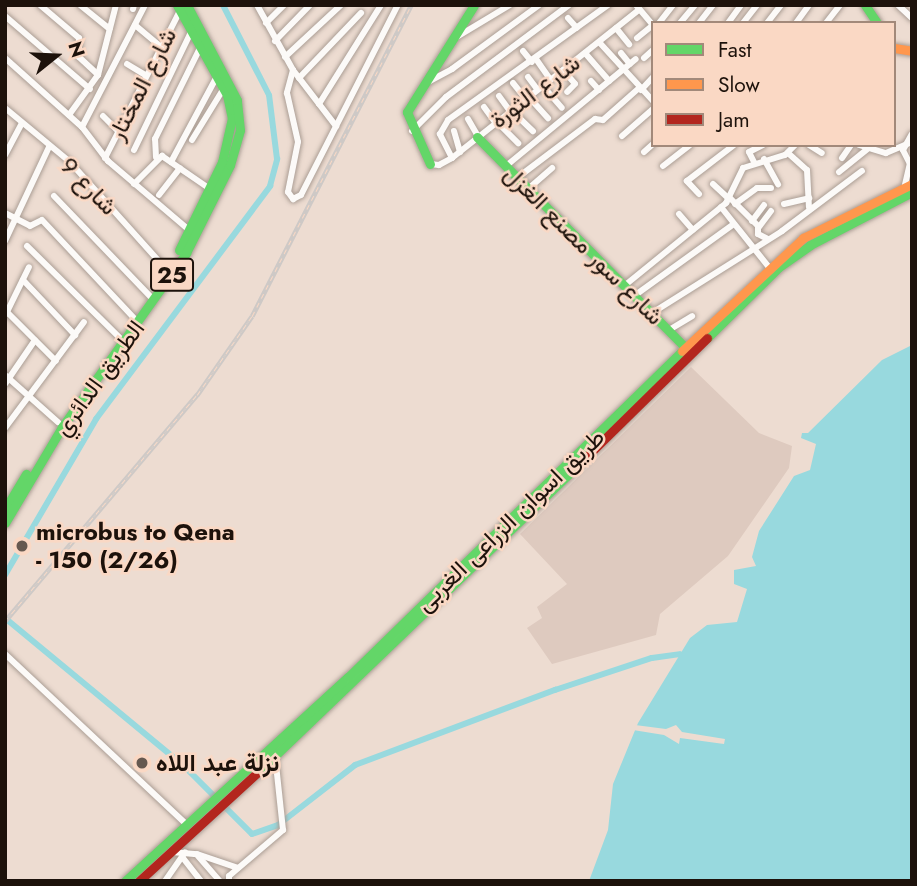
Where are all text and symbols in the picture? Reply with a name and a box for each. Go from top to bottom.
north arrow [21,21,91,91]
legend [651,21,896,147]
street label: شارع المختار [102,23,182,145]
text: Fast [718,35,751,65]
text: N [61,38,92,61]
street label: شارع الثورة [485,48,585,134]
text: Slow [718,70,760,100]
text: Jam [718,105,750,135]
street label: شارع 9 [55,151,123,221]
street label: شارع سور مصنع الغزل [498,159,670,331]
road number: 25 [149,256,195,294]
street label: الطريق الدائري [48,315,150,441]
street label: طريق اسوان الزراعى الغربى [410,423,610,617]
place label: microbus to Qena - 150 (2/26) [36,518,235,574]
marker: microbus to Qena - 150 (2/26) [14,538,30,554]
place label: نزلة عبد اللاه [156,749,279,777]
marker: نزلة عبد اللاه [134,755,150,771]

